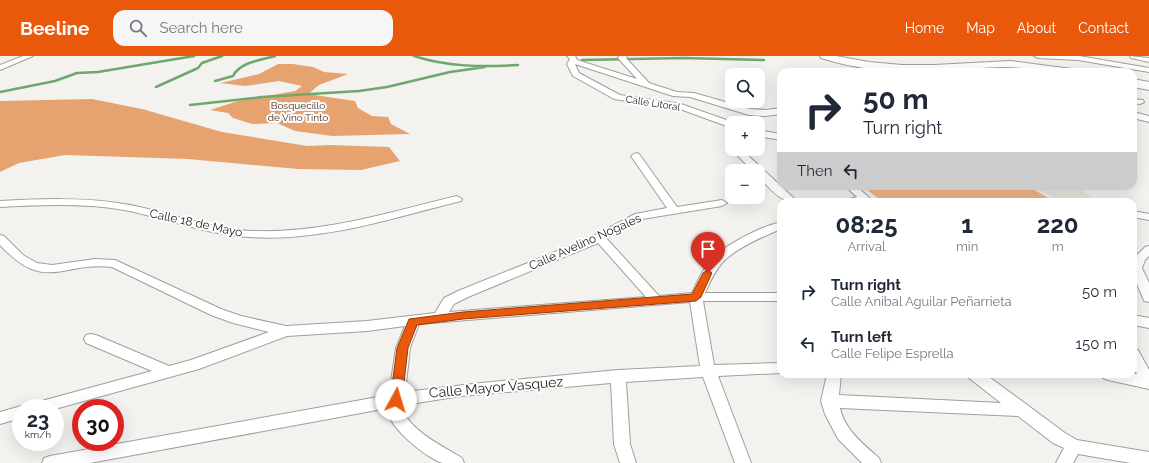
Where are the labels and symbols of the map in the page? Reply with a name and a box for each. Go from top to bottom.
street label: Calle Litoral [625,93,681,113]
park label: Bosquecillo de Vino Tinto [268,100,328,123]
street label: Calle 18 de Mayo [148,206,244,240]
street label: Calle Avelino Nogales [527,211,643,273]
pin [691,232,725,273]
street label: Calle Mayor Vasquez [428,373,564,401]
position arrow [375,379,417,421]
speed limit sign: 30 [72,399,124,451]

